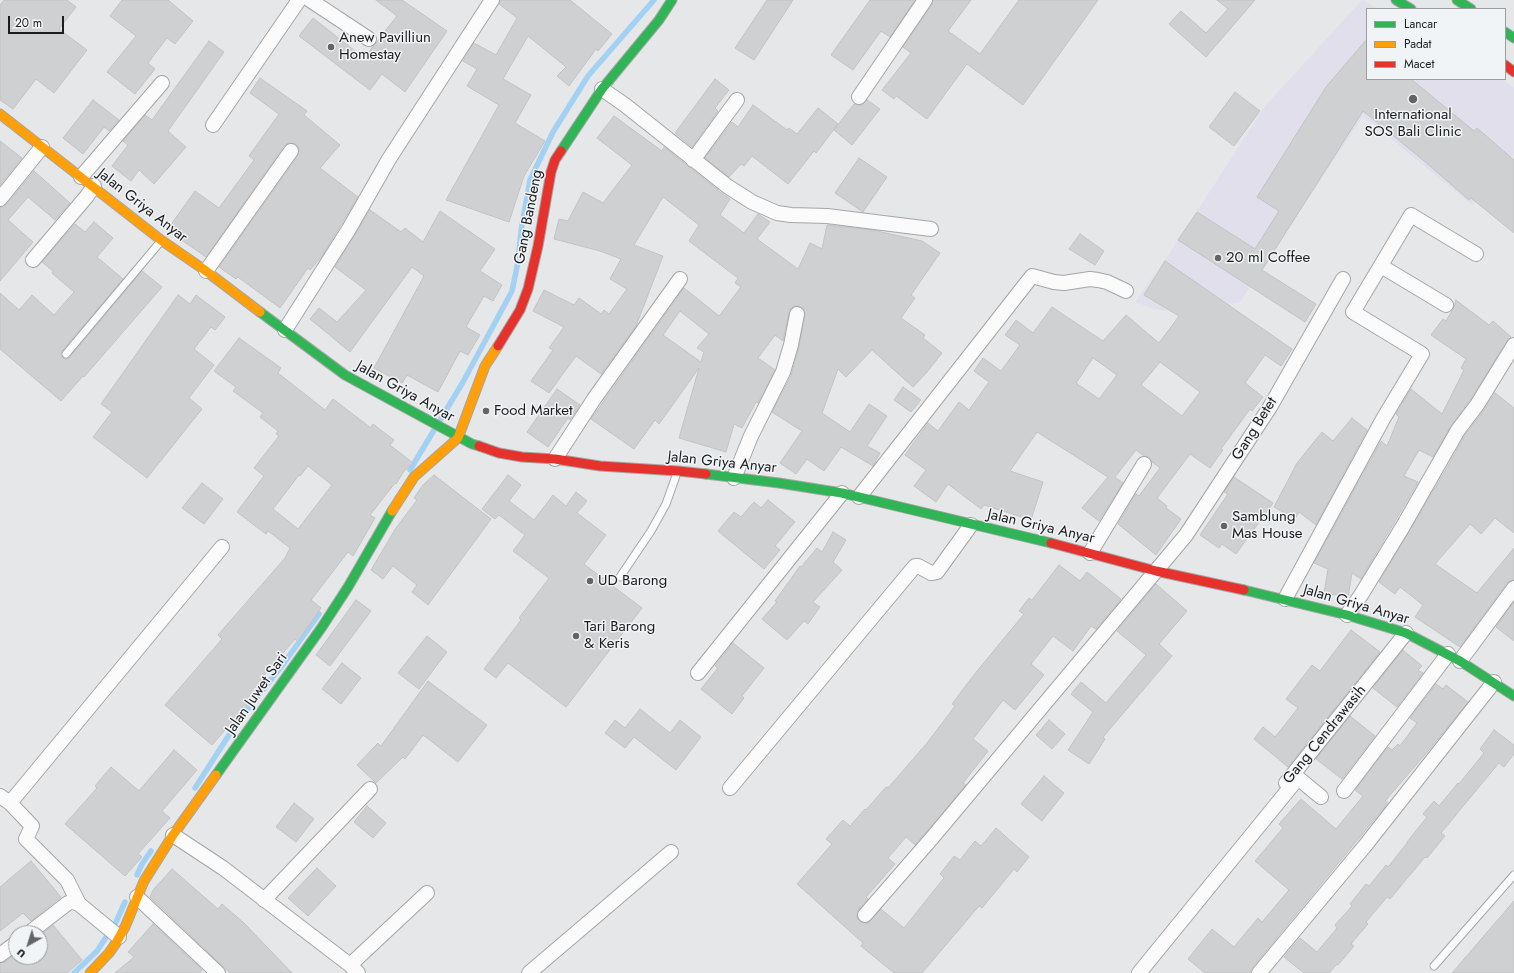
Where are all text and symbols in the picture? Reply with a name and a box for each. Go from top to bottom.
scale bar [10,8,66,34]
legend [1366,8,1506,80]
text: 20 m [15,14,42,32]
text: Lancar [1404,15,1437,33]
place label: Anew Pavilliun Homestay [339,29,431,64]
text: Padat [1404,35,1431,53]
marker: Anew Pavilliun Homestay [326,42,336,52]
text: Macet [1404,55,1434,73]
marker: International SOS Bali Clinic [1407,93,1419,105]
place label: International SOS Bali Clinic [1365,106,1461,141]
street label: Jalan Griya Anyar [93,165,191,247]
street label: Gang Bandeng [511,168,547,266]
place label: 20 ml Coffee [1226,249,1310,267]
marker: 20 ml Coffee [1213,253,1223,263]
street label: Jalan Griya Anyar [353,358,457,426]
street label: Gang Betet [1229,394,1281,464]
place label: Food Market [494,402,573,420]
marker: Food Market [481,406,491,416]
street label: Jalan Griya Anyar [667,448,777,478]
street label: Jalan Griya Anyar [986,506,1096,548]
place label: Samblung Mas House [1232,508,1302,543]
marker: Samblung Mas House [1219,521,1229,531]
place label: UD Barong [598,572,667,590]
marker: UD Barong [585,576,595,586]
street label: Jalan Griya Anyar [1301,581,1411,629]
place label: Tari Barong & Keris [584,618,655,653]
marker: Tari Barong & Keris [571,631,581,641]
street label: Jalan Juwet Sari [222,650,292,738]
street label: Gang Cendrawasih [1280,682,1370,788]
north arrow [8,925,48,965]
text: U [13,945,29,962]

